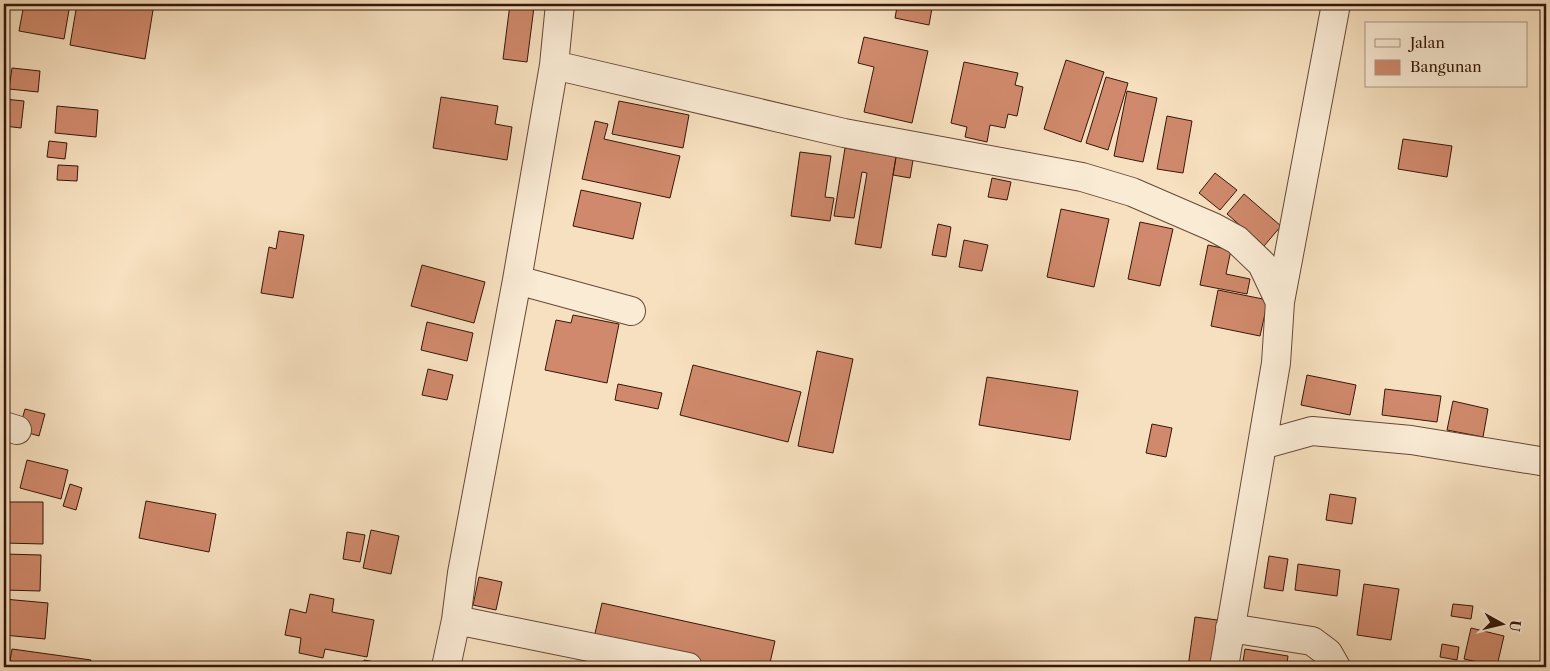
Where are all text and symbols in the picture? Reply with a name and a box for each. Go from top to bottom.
legend [1365,22,1528,88]
text: Jalan [1408,33,1445,52]
text: Bangunan [1410,57,1482,76]
north arrow [1478,598,1528,648]
text: U [1505,619,1525,633]

